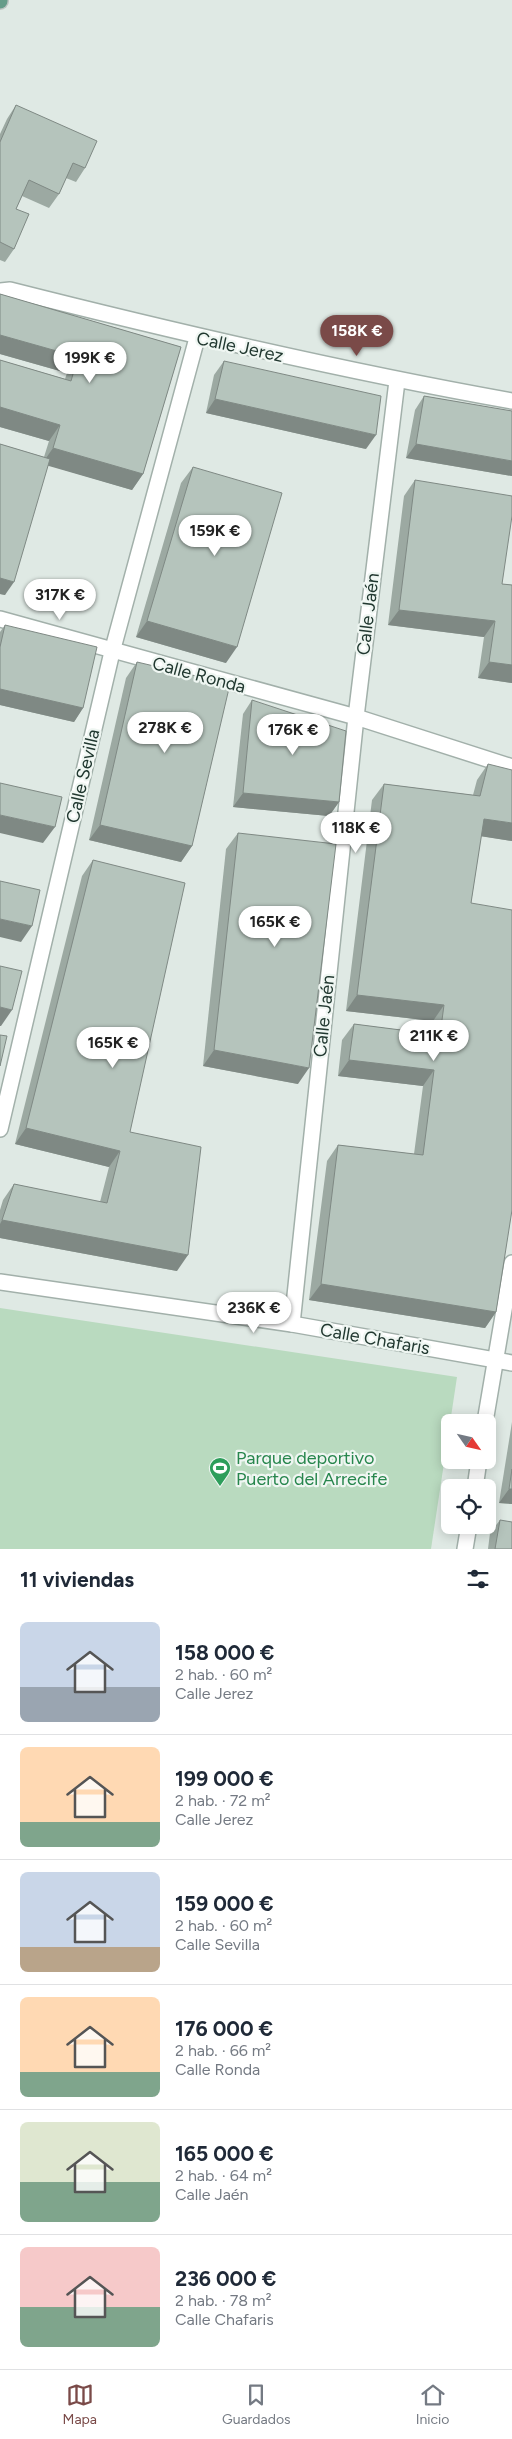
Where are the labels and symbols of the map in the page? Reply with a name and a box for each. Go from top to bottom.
pin: 158K € [316,314,398,357]
street label: Calle Jerez [195,327,286,367]
pin: 199K € [49,342,131,384]
pin: 159K € [174,514,256,557]
street label: Calle Jaén [352,572,384,656]
pin: 317K € [19,578,101,621]
street label: Calle Ronda [150,652,248,698]
pin: 278K € [124,712,206,754]
pin: 176K € [252,714,334,756]
street label: Calle Sevilla [62,727,104,825]
pin: 118K € [315,812,397,854]
pin: 165K € [234,906,316,948]
street label: Calle Jaén [309,974,339,1058]
pin: 211K € [393,1020,475,1062]
pin: 165K € [72,1026,154,1069]
pin: 236K € [213,1292,295,1334]
street label: Calle Chafaris [318,1319,432,1359]
north arrow [441,1414,496,1469]
place label: Parque deportivo Puerto del Arrecife [236,1447,387,1490]
sports icon: Parque deportivo Puerto del Arrecife [208,1456,232,1487]

